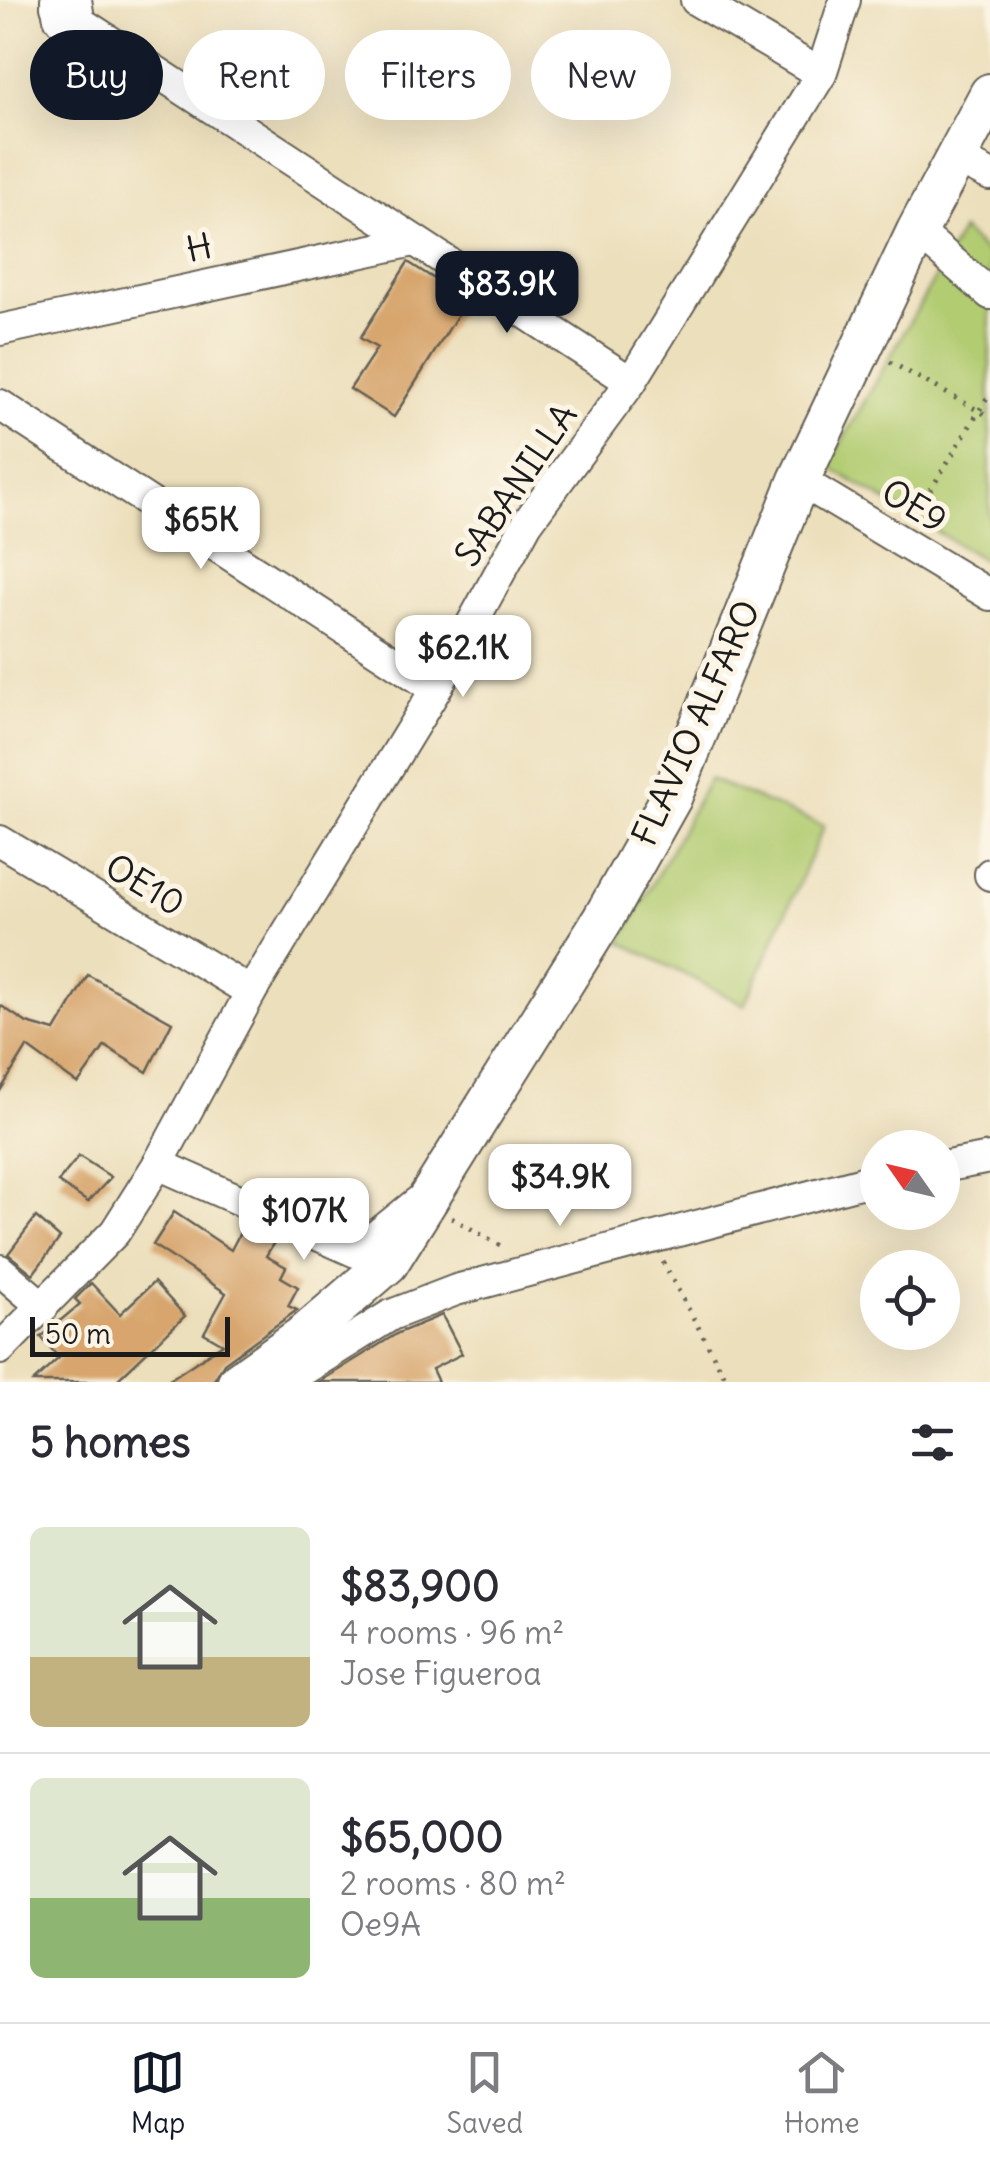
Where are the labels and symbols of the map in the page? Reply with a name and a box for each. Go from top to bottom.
street label: H [182,223,216,271]
pin: $83.9K [426,251,588,336]
street label: SABANILLA [445,394,586,574]
street label: OE9 [874,469,955,541]
pin: $65K [142,487,260,572]
street label: FLAVIO ALFARO [621,593,769,852]
pin: $62.1K [382,615,544,700]
street label: OE10 [98,843,193,925]
north arrow [860,1130,960,1230]
pin: $34.9K [479,1144,641,1229]
pin: $107K [234,1178,374,1263]
scale bar [30,1312,230,1356]

